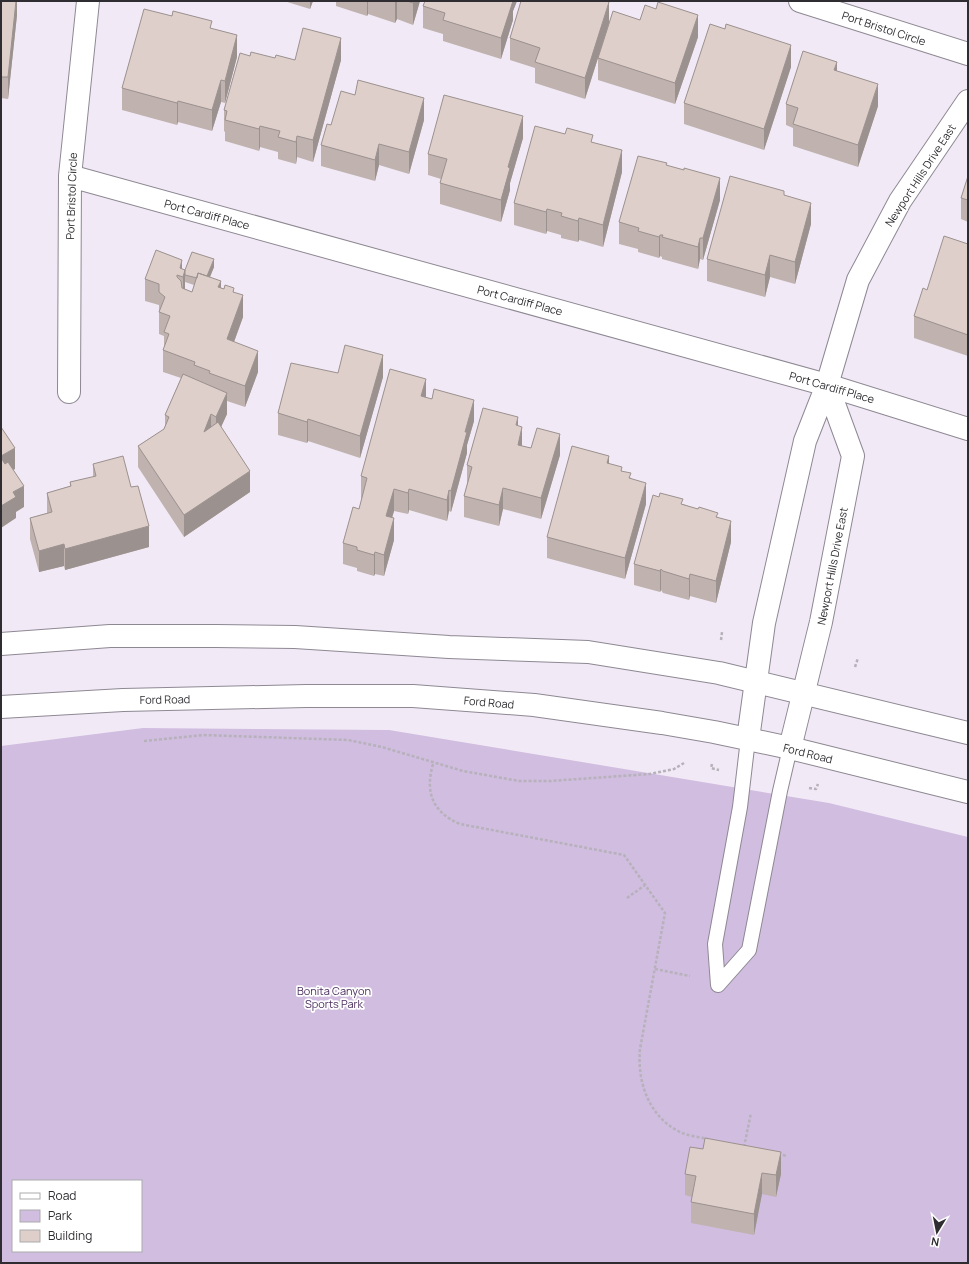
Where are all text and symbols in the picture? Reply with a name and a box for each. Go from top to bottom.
street label: Port Bristol Circle [840,7,928,49]
street label: Newport Hills Drive East [881,121,959,229]
street label: Port Bristol Circle [62,151,80,240]
street label: Port Cardiff Place [163,195,252,233]
street label: Port Cardiff Place [476,281,565,319]
street label: Port Cardiff Place [788,368,877,406]
street label: Newport Hills Drive East [813,506,851,626]
street label: Ford Road [140,691,190,707]
street label: Ford Road [463,692,515,712]
street label: Ford Road [782,740,834,766]
park label: Bonita Canyon Sports Park [297,983,371,1011]
legend [12,1180,142,1252]
text: Road [48,1187,76,1204]
text: Park [48,1207,73,1224]
north arrow [917,1212,957,1252]
text: Building [48,1227,92,1244]
text: N [930,1234,940,1250]

